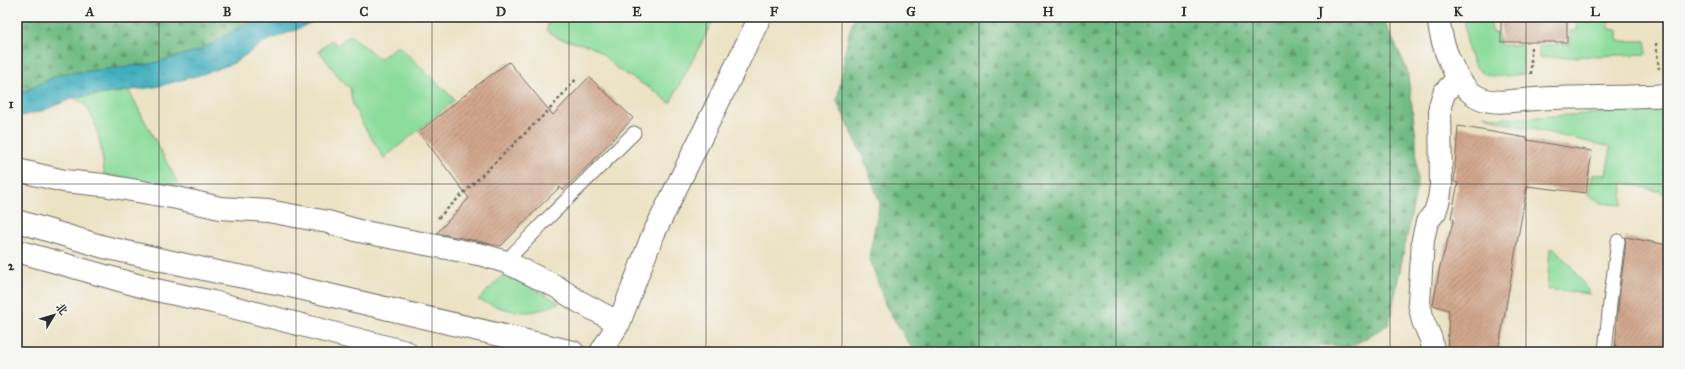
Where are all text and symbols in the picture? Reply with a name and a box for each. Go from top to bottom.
text: A [85,4,95,20]
text: B [223,4,232,20]
text: C [360,4,369,20]
text: D [496,4,506,20]
text: E [632,4,642,20]
text: F [770,4,779,20]
text: G [906,4,916,20]
text: H [1042,4,1054,20]
text: I [1181,4,1187,20]
text: J [1316,4,1324,20]
text: K [1453,4,1463,20]
text: L [1590,4,1600,20]
text: 1 [8,96,14,112]
text: 2 [8,258,15,274]
north arrow [34,295,74,335]
text: 北 [53,301,70,317]

